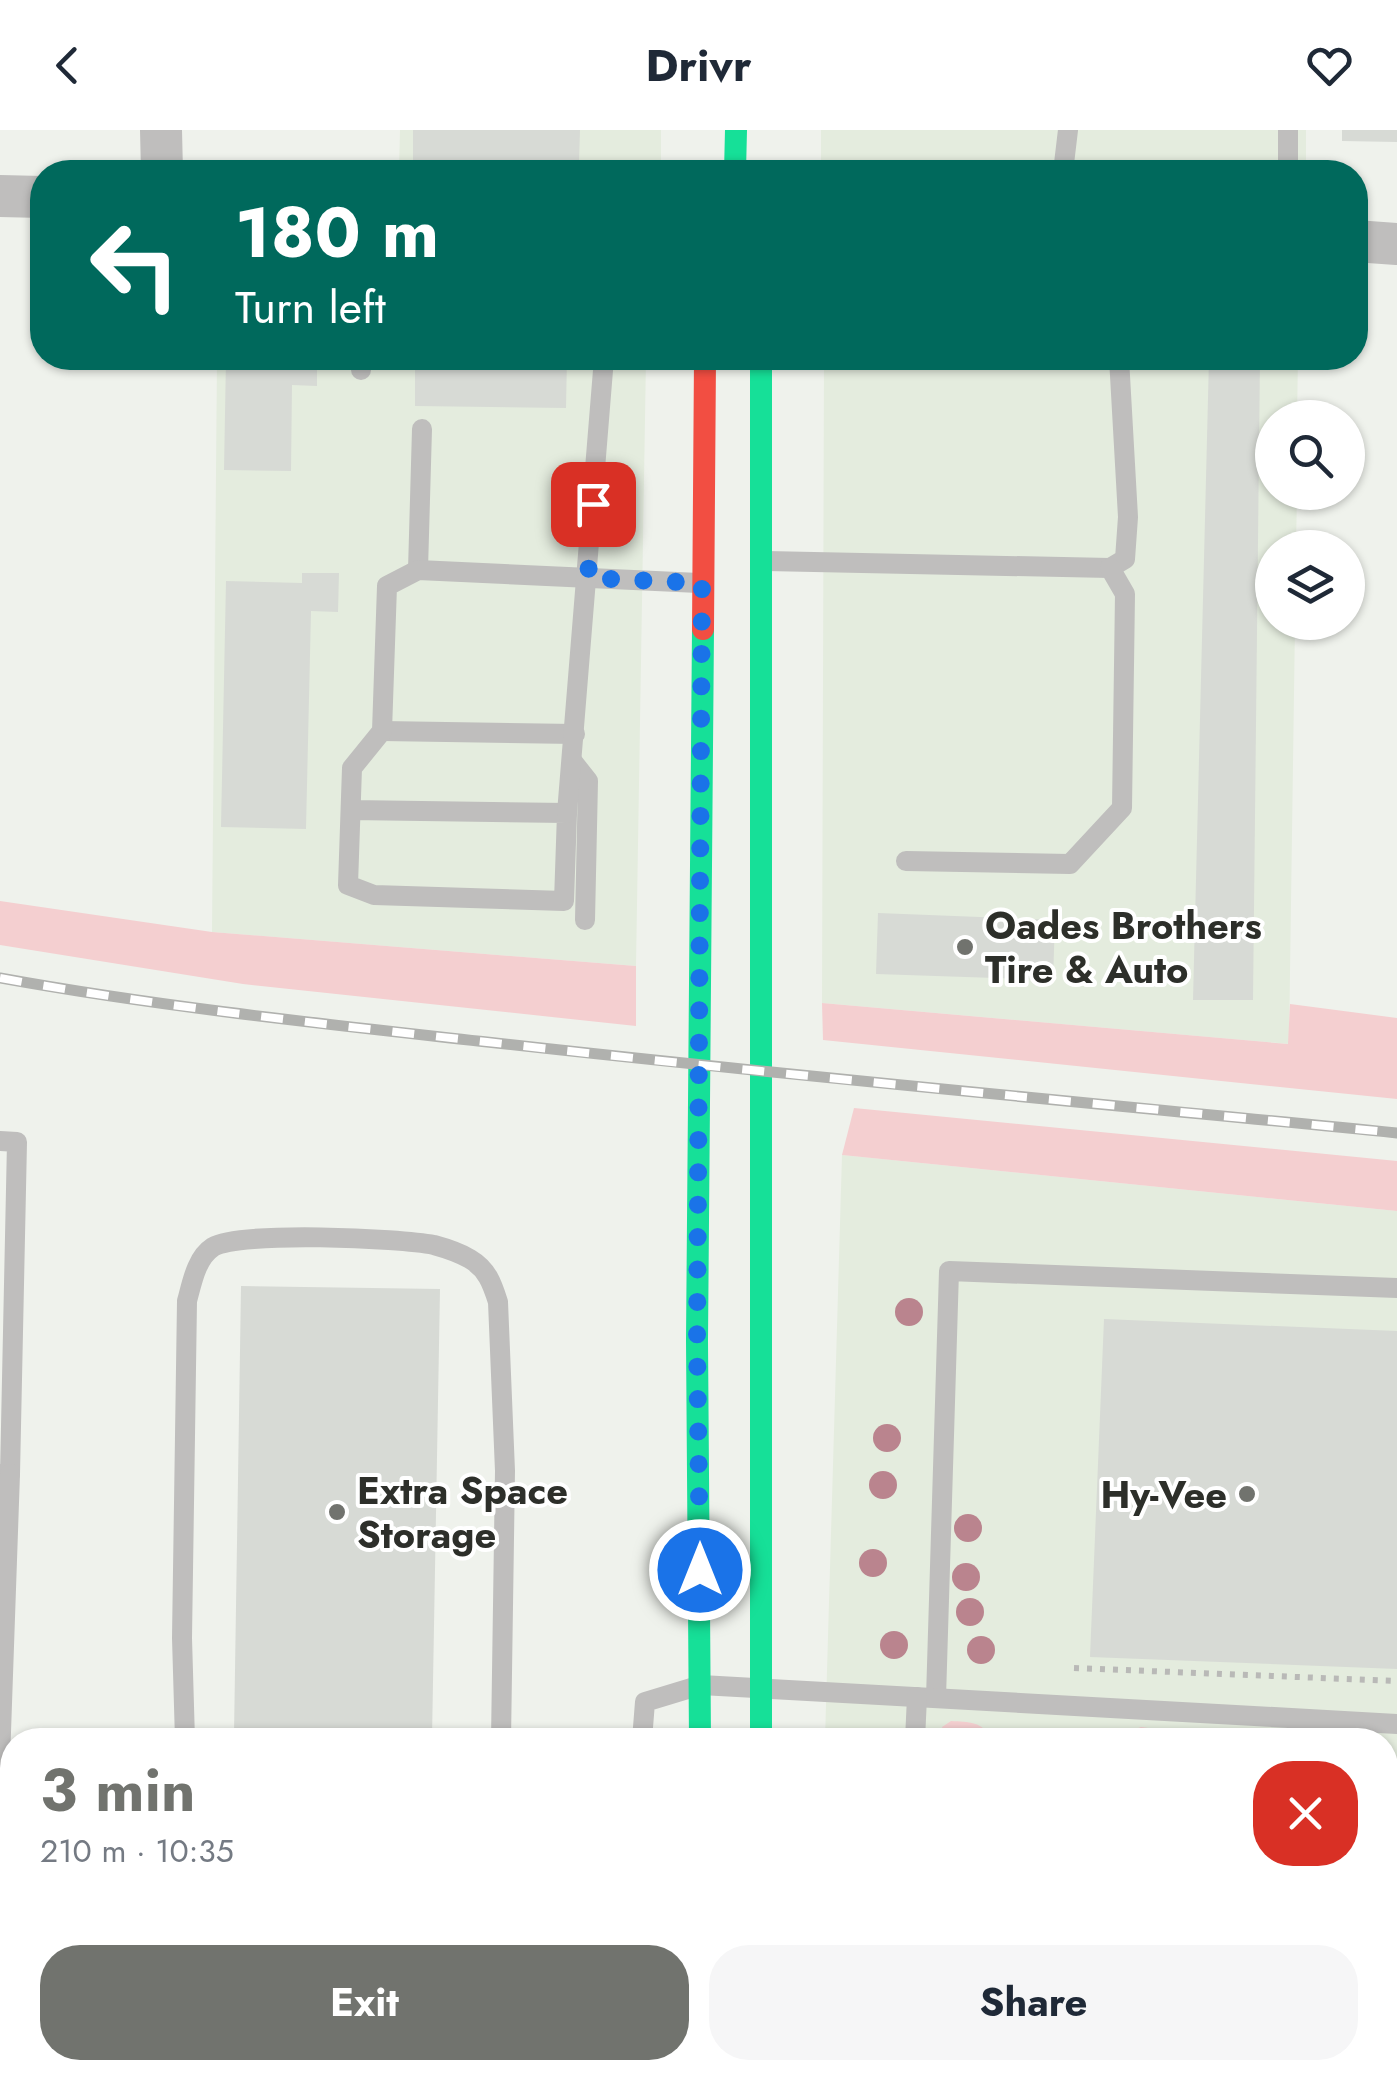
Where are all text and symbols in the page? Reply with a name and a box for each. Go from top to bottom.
text: Drivr [645,33,752,98]
icon: back [40,38,95,93]
icon: heart [1302,38,1357,93]
text: 180 m [235,182,439,283]
icon: left [70,200,200,330]
text: Turn left [235,275,386,340]
map controls [1255,400,1365,640]
button: search [1255,400,1365,510]
pin [551,462,636,547]
icon: arrive [566,477,621,532]
button: layers [1255,530,1365,640]
place label: Oades Brothers Tire & Auto [985,898,1262,997]
marker: Oades Brothers Tire & Auto [954,936,976,958]
place label: Extra Space Storage [357,1463,568,1562]
place label: Hy-Vee [1100,1467,1227,1522]
marker: Hy-Vee [1236,1483,1258,1505]
marker: Extra Space Storage [326,1501,348,1523]
position arrow [648,1518,752,1622]
text: 3 min [40,1747,196,1834]
button: close [1253,1761,1358,1866]
text: 210 m · 10:35 [40,1828,234,1874]
button: Exit [40,1945,689,2060]
button: Share [709,1945,1358,2060]

